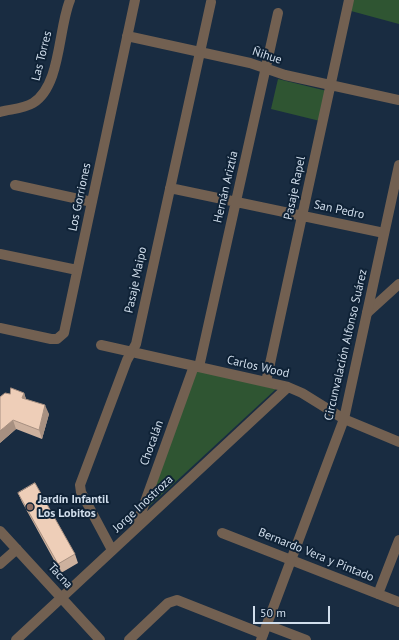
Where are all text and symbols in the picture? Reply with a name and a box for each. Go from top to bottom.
street label: Las Torres [29,29,55,83]
street label: Ñihue [250,44,284,68]
street label: Hernán Ariztía [211,150,241,224]
street label: Pasaje Rapel [281,155,309,221]
street label: Los Gorriones [66,162,94,232]
street label: San Pedro [312,198,366,222]
street label: Pasaje Maipo [122,246,150,314]
street label: Circunvalación Alfonso Suárez [322,268,370,422]
street label: Carlos Wood [225,353,291,381]
street label: Chocalán [137,418,167,468]
street label: Jorge Inostroza [110,472,176,536]
place label: Jardín Infantil Los Lobitos [38,493,109,521]
marker: Jardín Infantil Los Lobitos [25,502,35,512]
street label: Bernardo Vera y Pintado [256,525,376,585]
street label: Tacna [45,560,75,592]
scale bar [255,598,332,624]
text: 50 m [260,605,286,620]

